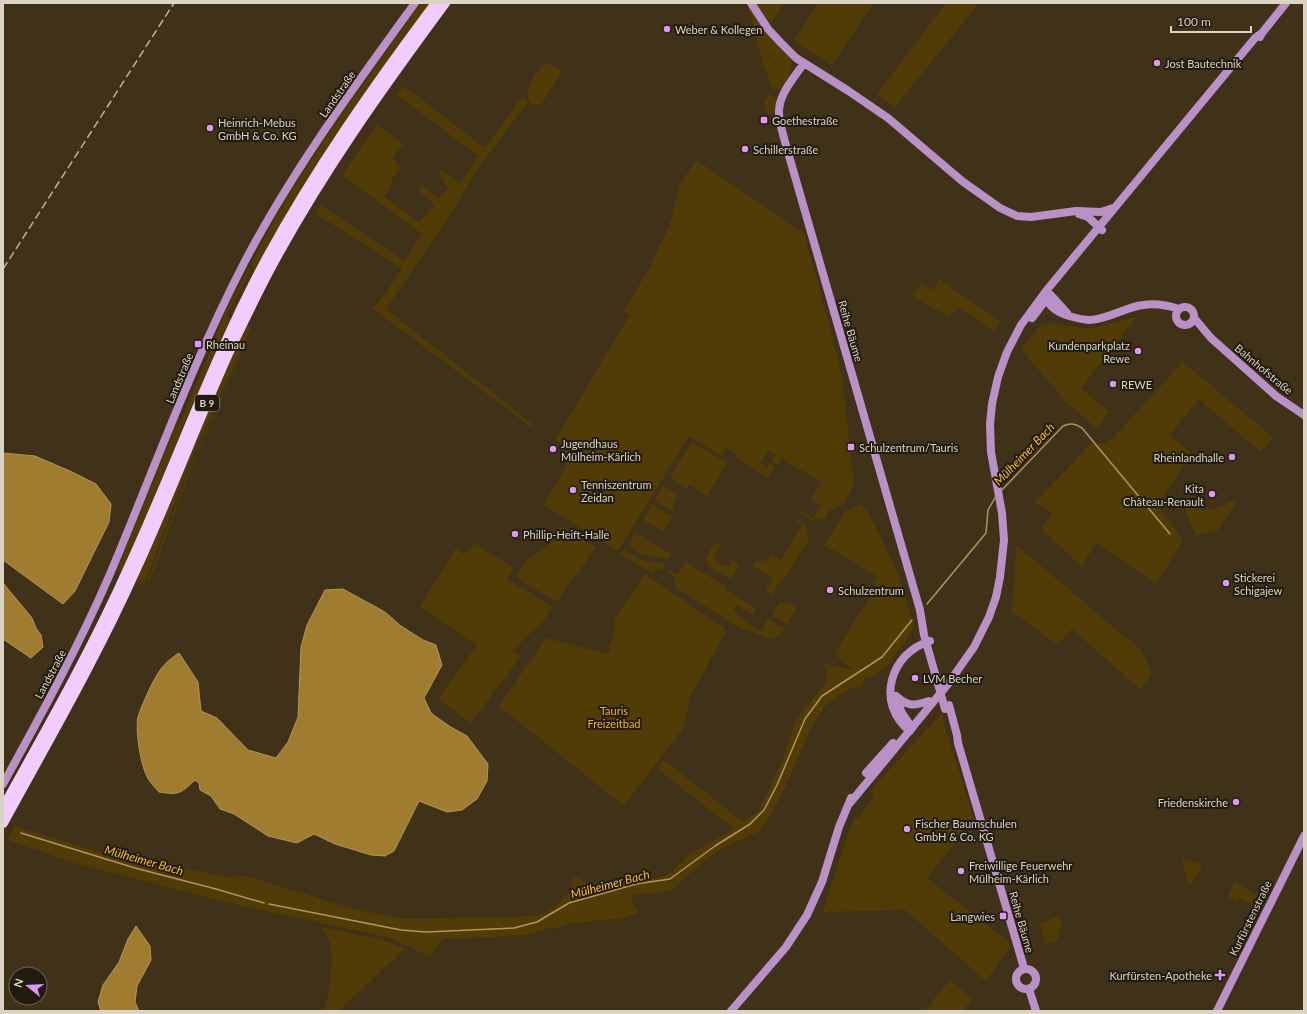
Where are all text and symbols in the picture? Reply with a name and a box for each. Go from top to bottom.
scale bar [1171,8,1251,34]
text: 100 m [1177,14,1211,29]
place label: Weber & Kollegen [675,23,762,36]
marker: Weber & Kollegen [662,24,672,34]
place label: Jost Bautechnik [1165,57,1242,70]
marker: Jost Bautechnik [1152,58,1162,68]
street label: Landstraße [316,68,358,120]
place label: Goethestraße [772,114,838,127]
marker: Goethestraße [759,115,769,125]
place label: Heinrich-Mebus GmbH & Co. KG [218,116,297,142]
marker: Heinrich-Mebus GmbH & Co. KG [205,123,215,133]
place label: Schillerstraße [753,143,818,156]
marker: Schillerstraße [740,144,750,154]
street label: Reihe Bäume [836,299,866,363]
place label: Rheinau [206,338,245,351]
marker: Rheinau [193,339,203,349]
place label: Kundenparkplatz Rewe [1048,339,1130,365]
street label: Bahnhofstraße [1233,341,1296,397]
marker: Kundenparkplatz Rewe [1133,346,1143,356]
street label: Landstraße [163,351,196,405]
place label: REWE [1121,378,1152,391]
marker: REWE [1108,379,1118,389]
road number: B 9 [195,395,219,411]
water label: Mülheimer Bach [990,420,1058,488]
place label: Jugendhaus Mülheim-Kärlich [561,437,641,463]
place label: Schulzentrum/Tauris [859,441,958,454]
marker: Schulzentrum/Tauris [846,442,856,452]
marker: Jugendhaus Mülheim-Kärlich [548,444,558,454]
place label: Rheinlandhalle [1153,451,1224,464]
marker: Rheinlandhalle [1227,452,1237,462]
place label: Tenniszentrum Zeidan [581,478,652,504]
place label: Kita Château-Renault [1123,482,1204,508]
marker: Tenniszentrum Zeidan [568,485,578,495]
marker: Kita Château-Renault [1207,489,1217,499]
place label: Phillip-Heift-Halle [523,528,610,541]
marker: Phillip-Heift-Halle [510,529,520,539]
place label: Stickerei Schigajew [1234,571,1283,597]
marker: Stickerei Schigajew [1221,578,1231,588]
place label: Schulzentrum [838,584,904,597]
marker: Schulzentrum [825,585,835,595]
street label: Landstraße [32,647,68,701]
place label: LVM Becher [923,672,982,685]
marker: LVM Becher [910,673,920,683]
park label: Tauris Freizeitbad [587,704,641,730]
place label: Friedenskirche [1158,796,1228,809]
marker: Friedenskirche [1231,797,1241,807]
place label: Fischer Baumschulen GmbH & Co. KG [915,817,1017,843]
marker: Fischer Baumschulen GmbH & Co. KG [902,824,912,834]
water label: Mülheimer Bach [103,842,185,878]
place label: Freiwillige Feuerwehr Mülheim-Kärlich [969,859,1072,885]
water label: Mülheimer Bach [569,866,651,902]
marker: Freiwillige Feuerwehr Mülheim-Kärlich [956,866,966,876]
street label: Kurfürstenstraße [1226,878,1274,958]
street label: Reihe Bäume [1007,890,1037,954]
place label: Langwies [950,910,995,923]
marker: Langwies [998,911,1008,921]
north arrow [8,966,48,1006]
place label: Kurfürsten-Apotheke [1109,969,1212,982]
marker: Kurfürsten-Apotheke [1215,970,1225,980]
text: N [11,977,26,989]

